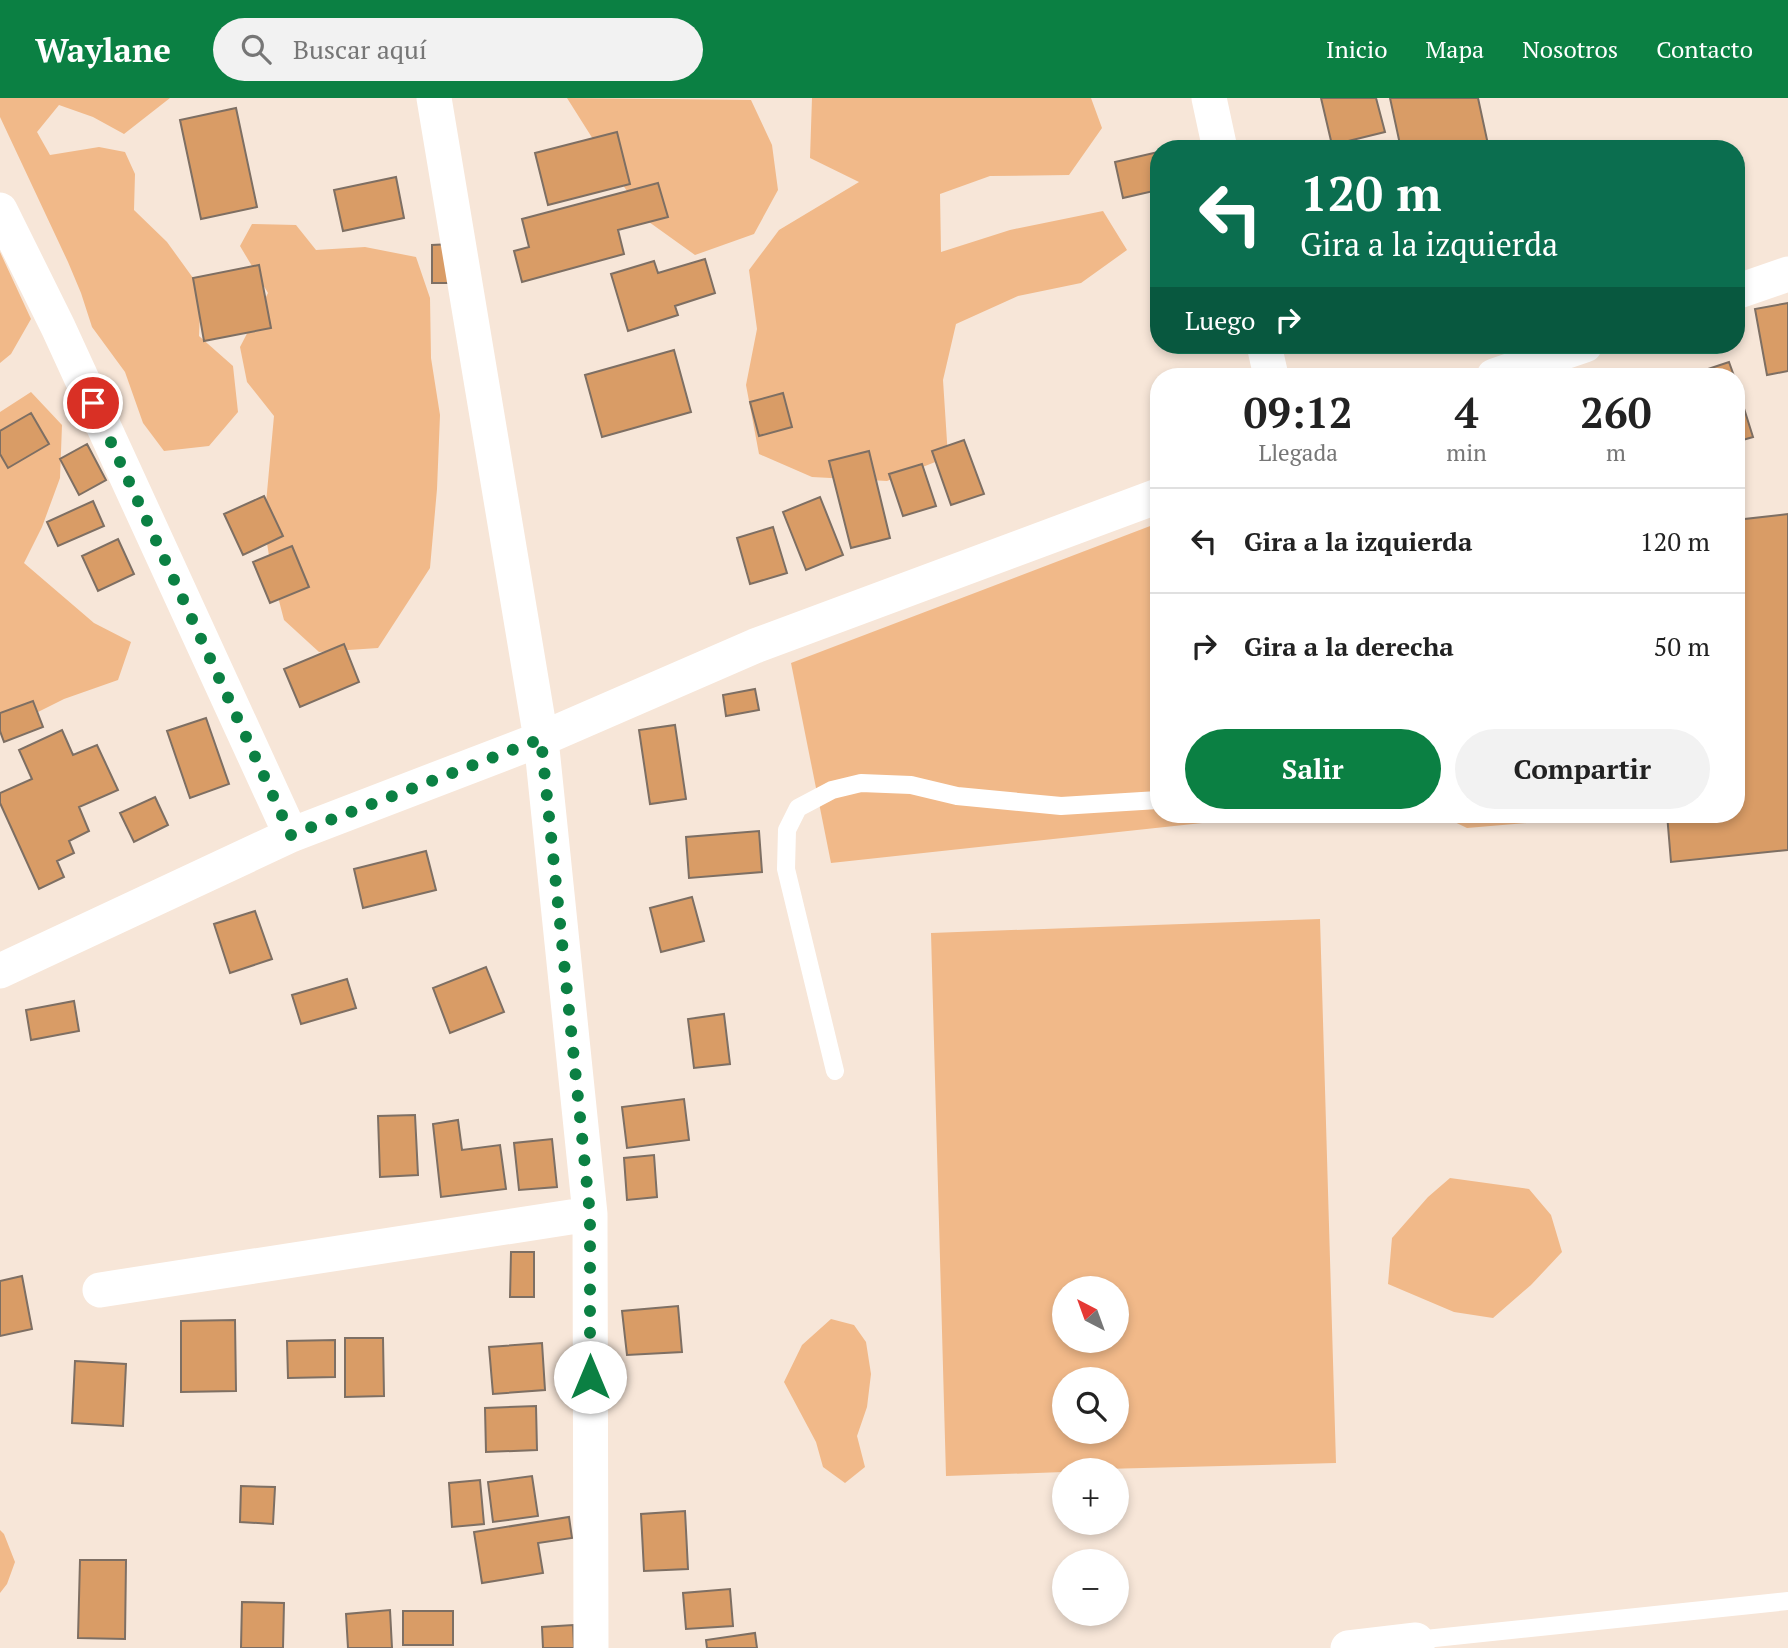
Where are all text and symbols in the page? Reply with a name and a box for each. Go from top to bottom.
search box [213,18,703,81]
text: Waylane [35,28,171,71]
icon: search [237,30,275,68]
text: Buscar aquí [293,32,427,66]
text: Inicio [1326,33,1388,65]
text: Mapa [1426,33,1484,65]
text: Nosotros [1522,33,1618,65]
text: Contacto [1656,33,1753,65]
text: 120 m [1300,160,1442,225]
icon: left [1185,168,1276,259]
text: Gira a la izquierda [1300,223,1558,265]
icon: right [1269,301,1307,339]
text: Luego [1185,303,1255,337]
pin [63,373,123,433]
icon: arrive [74,384,112,422]
text: 09:12 [1244,384,1353,440]
text: 4 [1455,384,1478,440]
text: 260 [1580,384,1651,440]
text: Llegada [1259,437,1338,468]
text: min [1446,437,1487,468]
text: m [1606,437,1626,468]
icon: left [1185,522,1223,560]
text: Gira a la izquierda [1244,524,1472,558]
text: 120 m [1640,524,1710,558]
icon: right [1185,627,1223,665]
text: Gira a la derecha [1244,629,1454,663]
text: 50 m [1654,629,1710,663]
button: Salir [1185,729,1441,809]
button: Compartir [1455,729,1710,809]
north arrow [1052,1276,1129,1353]
map controls [1052,1276,1129,1626]
position arrow [553,1340,627,1414]
button: search [1052,1367,1129,1444]
button: + [1052,1458,1129,1535]
button: − [1052,1549,1129,1626]

